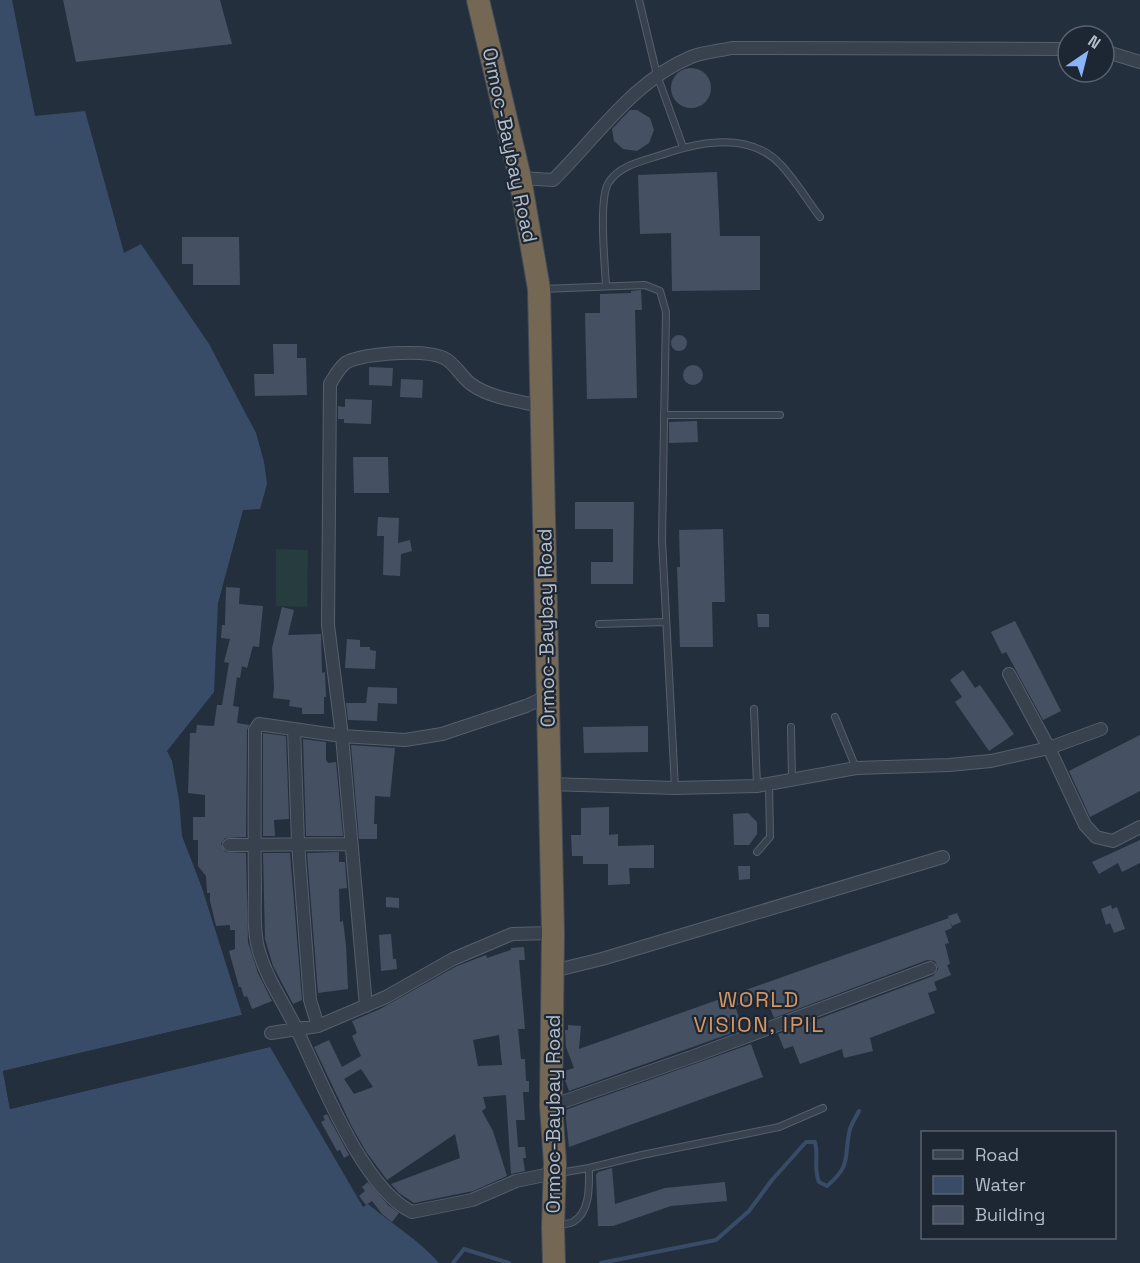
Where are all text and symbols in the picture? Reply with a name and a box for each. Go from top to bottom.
north arrow [1056,24,1116,84]
text: N [1084,30,1105,54]
street label: Ormoc-Baybay Road [477,45,543,245]
street label: Ormoc-Baybay Road [531,528,561,728]
district label: WORLD VISION, IPIL [693,985,825,1038]
street label: Ormoc-Baybay Road [540,1015,566,1213]
legend [921,1131,1116,1239]
text: Road [975,1143,1019,1166]
text: Water [975,1173,1026,1196]
text: Building [975,1203,1045,1226]

